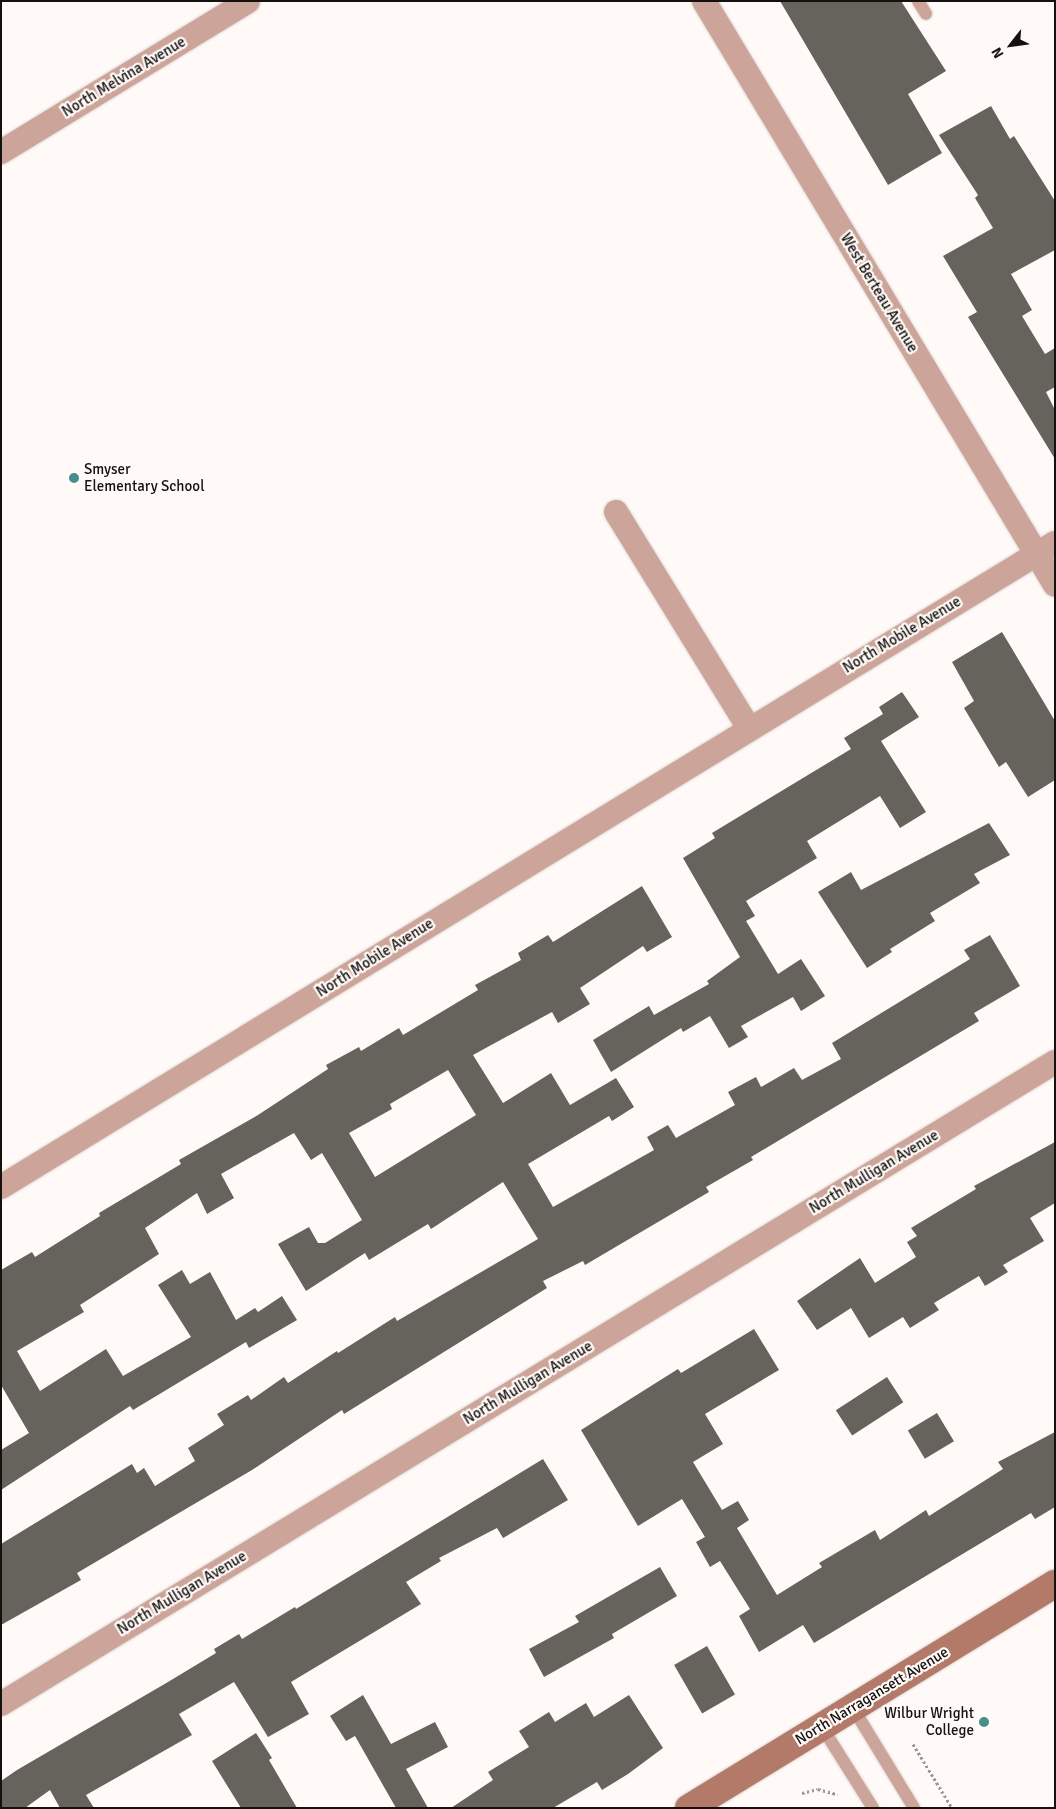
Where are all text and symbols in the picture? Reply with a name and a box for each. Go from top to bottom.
north arrow [986,20,1036,70]
street label: North Melvina Avenue [59,33,189,121]
text: N [988,44,1007,61]
street label: West Berteau Avenue [836,230,922,356]
place label: Smyser Elementary School [84,460,205,495]
marker: Smyser Elementary School [68,472,80,484]
street label: North Mobile Avenue [840,593,964,677]
street label: North Mobile Avenue [313,915,437,1001]
street label: North Mulligan Avenue [806,1126,942,1218]
street label: North Mulligan Avenue [460,1337,596,1429]
street label: North Mulligan Avenue [114,1547,250,1639]
street label: North Narragansett Avenue [792,1643,952,1749]
place label: Wilbur Wright College [884,1704,974,1739]
marker: Wilbur Wright College [978,1716,990,1728]

